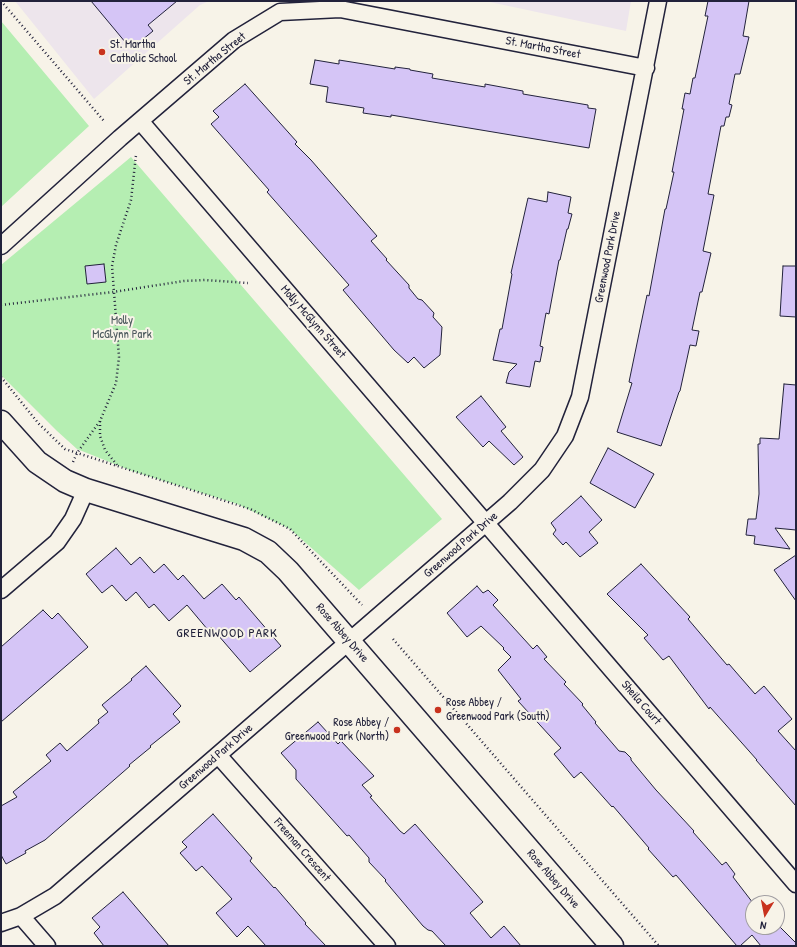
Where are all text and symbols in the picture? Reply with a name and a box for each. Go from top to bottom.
street label: St. Martha Street [181,29,249,89]
street label: St. Martha Street [504,34,582,62]
place label: St. Martha Catholic School [110,38,177,66]
marker: St. Martha Catholic School [97,47,107,57]
street label: Greenwood Park Drive [592,210,624,304]
street label: Molly McGlynn Street [277,282,349,362]
park label: Molly McGlynn Park [92,314,152,342]
street label: Greenwood Park Drive [421,509,501,581]
street label: Rose Abbey Drive [312,601,372,665]
district label: GREENWOOD PARK [176,626,278,642]
street label: Sheila Court [618,678,664,728]
place label: Rose Abbey / Greenwood Park (South) [446,696,550,724]
marker: Rose Abbey / Greenwood Park (South) [433,705,443,715]
place label: Rose Abbey / Greenwood Park (North) [285,716,389,744]
street label: Greenwood Park Drive [176,721,256,793]
marker: Rose Abbey / Greenwood Park (North) [392,725,402,735]
street label: Freeman Crescent [271,815,333,885]
street label: Rose Abbey Drive [523,847,583,911]
north arrow [745,895,785,935]
text: N [759,918,767,933]

